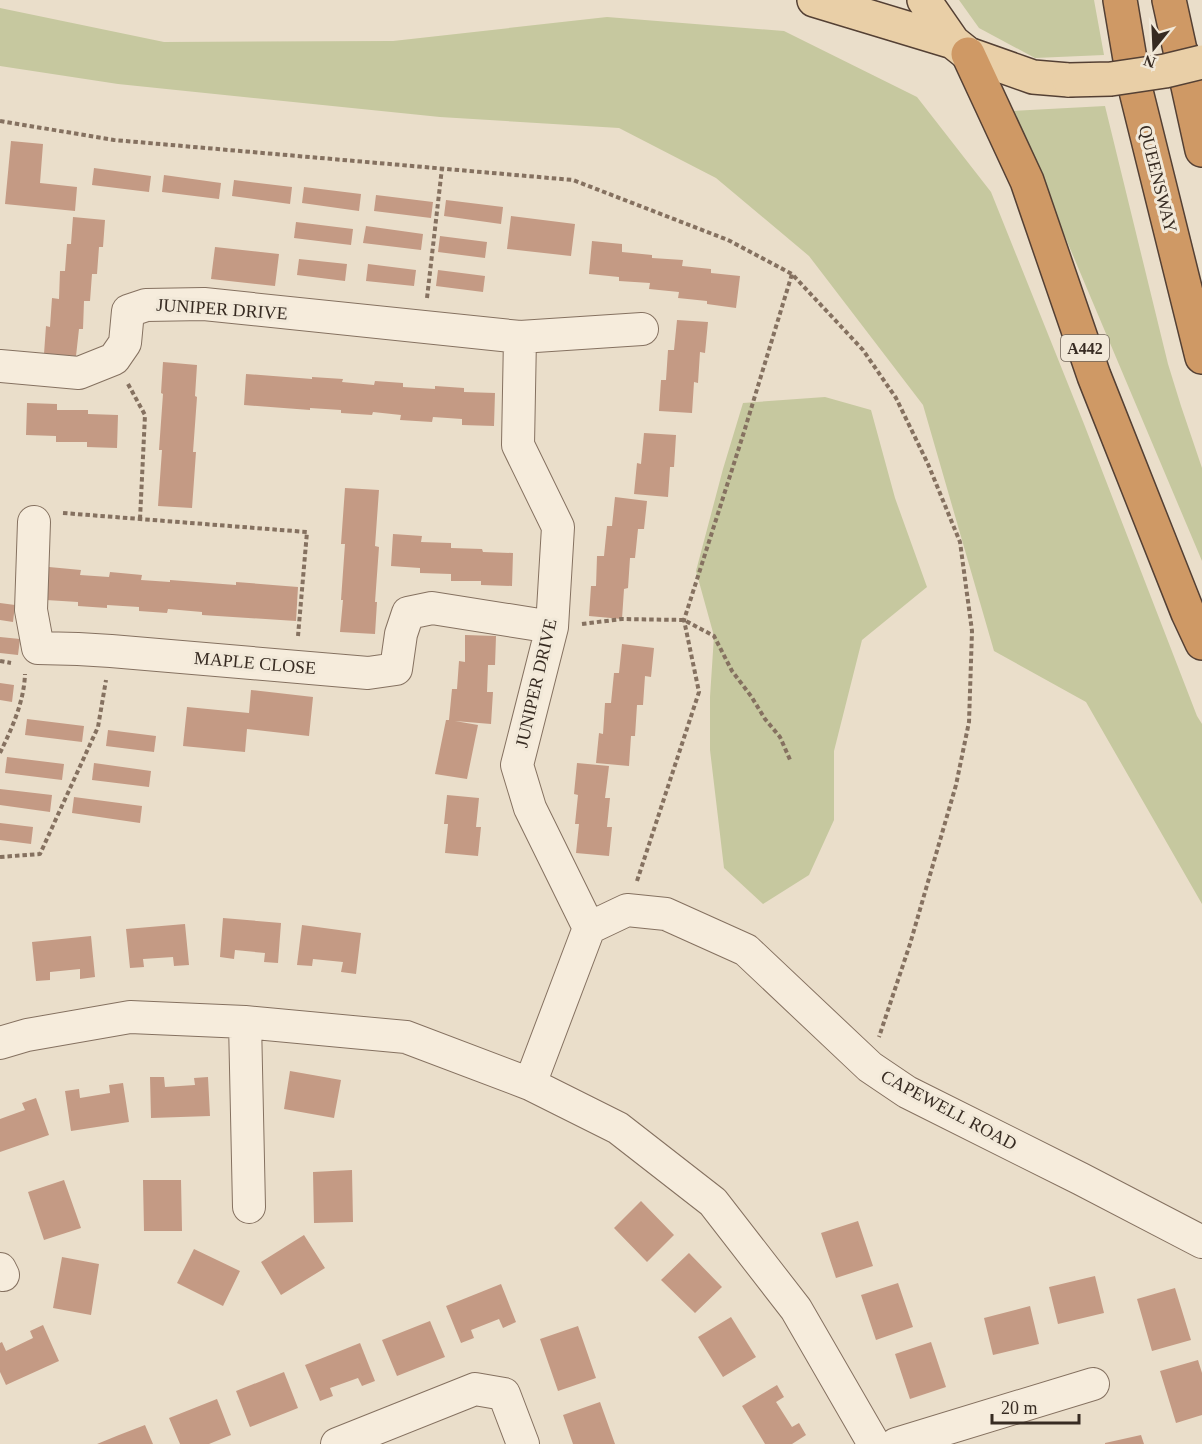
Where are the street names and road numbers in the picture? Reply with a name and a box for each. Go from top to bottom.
street label: QUEENSWAY [1135,123,1181,235]
street label: JUNIPER DRIVE [156,294,288,324]
road number: A442 [1061,335,1109,361]
street label: JUNIPER DRIVE [511,617,561,749]
street label: MAPLE CLOSE [193,648,317,678]
street label: CAPEWELL ROAD [878,1066,1020,1154]

